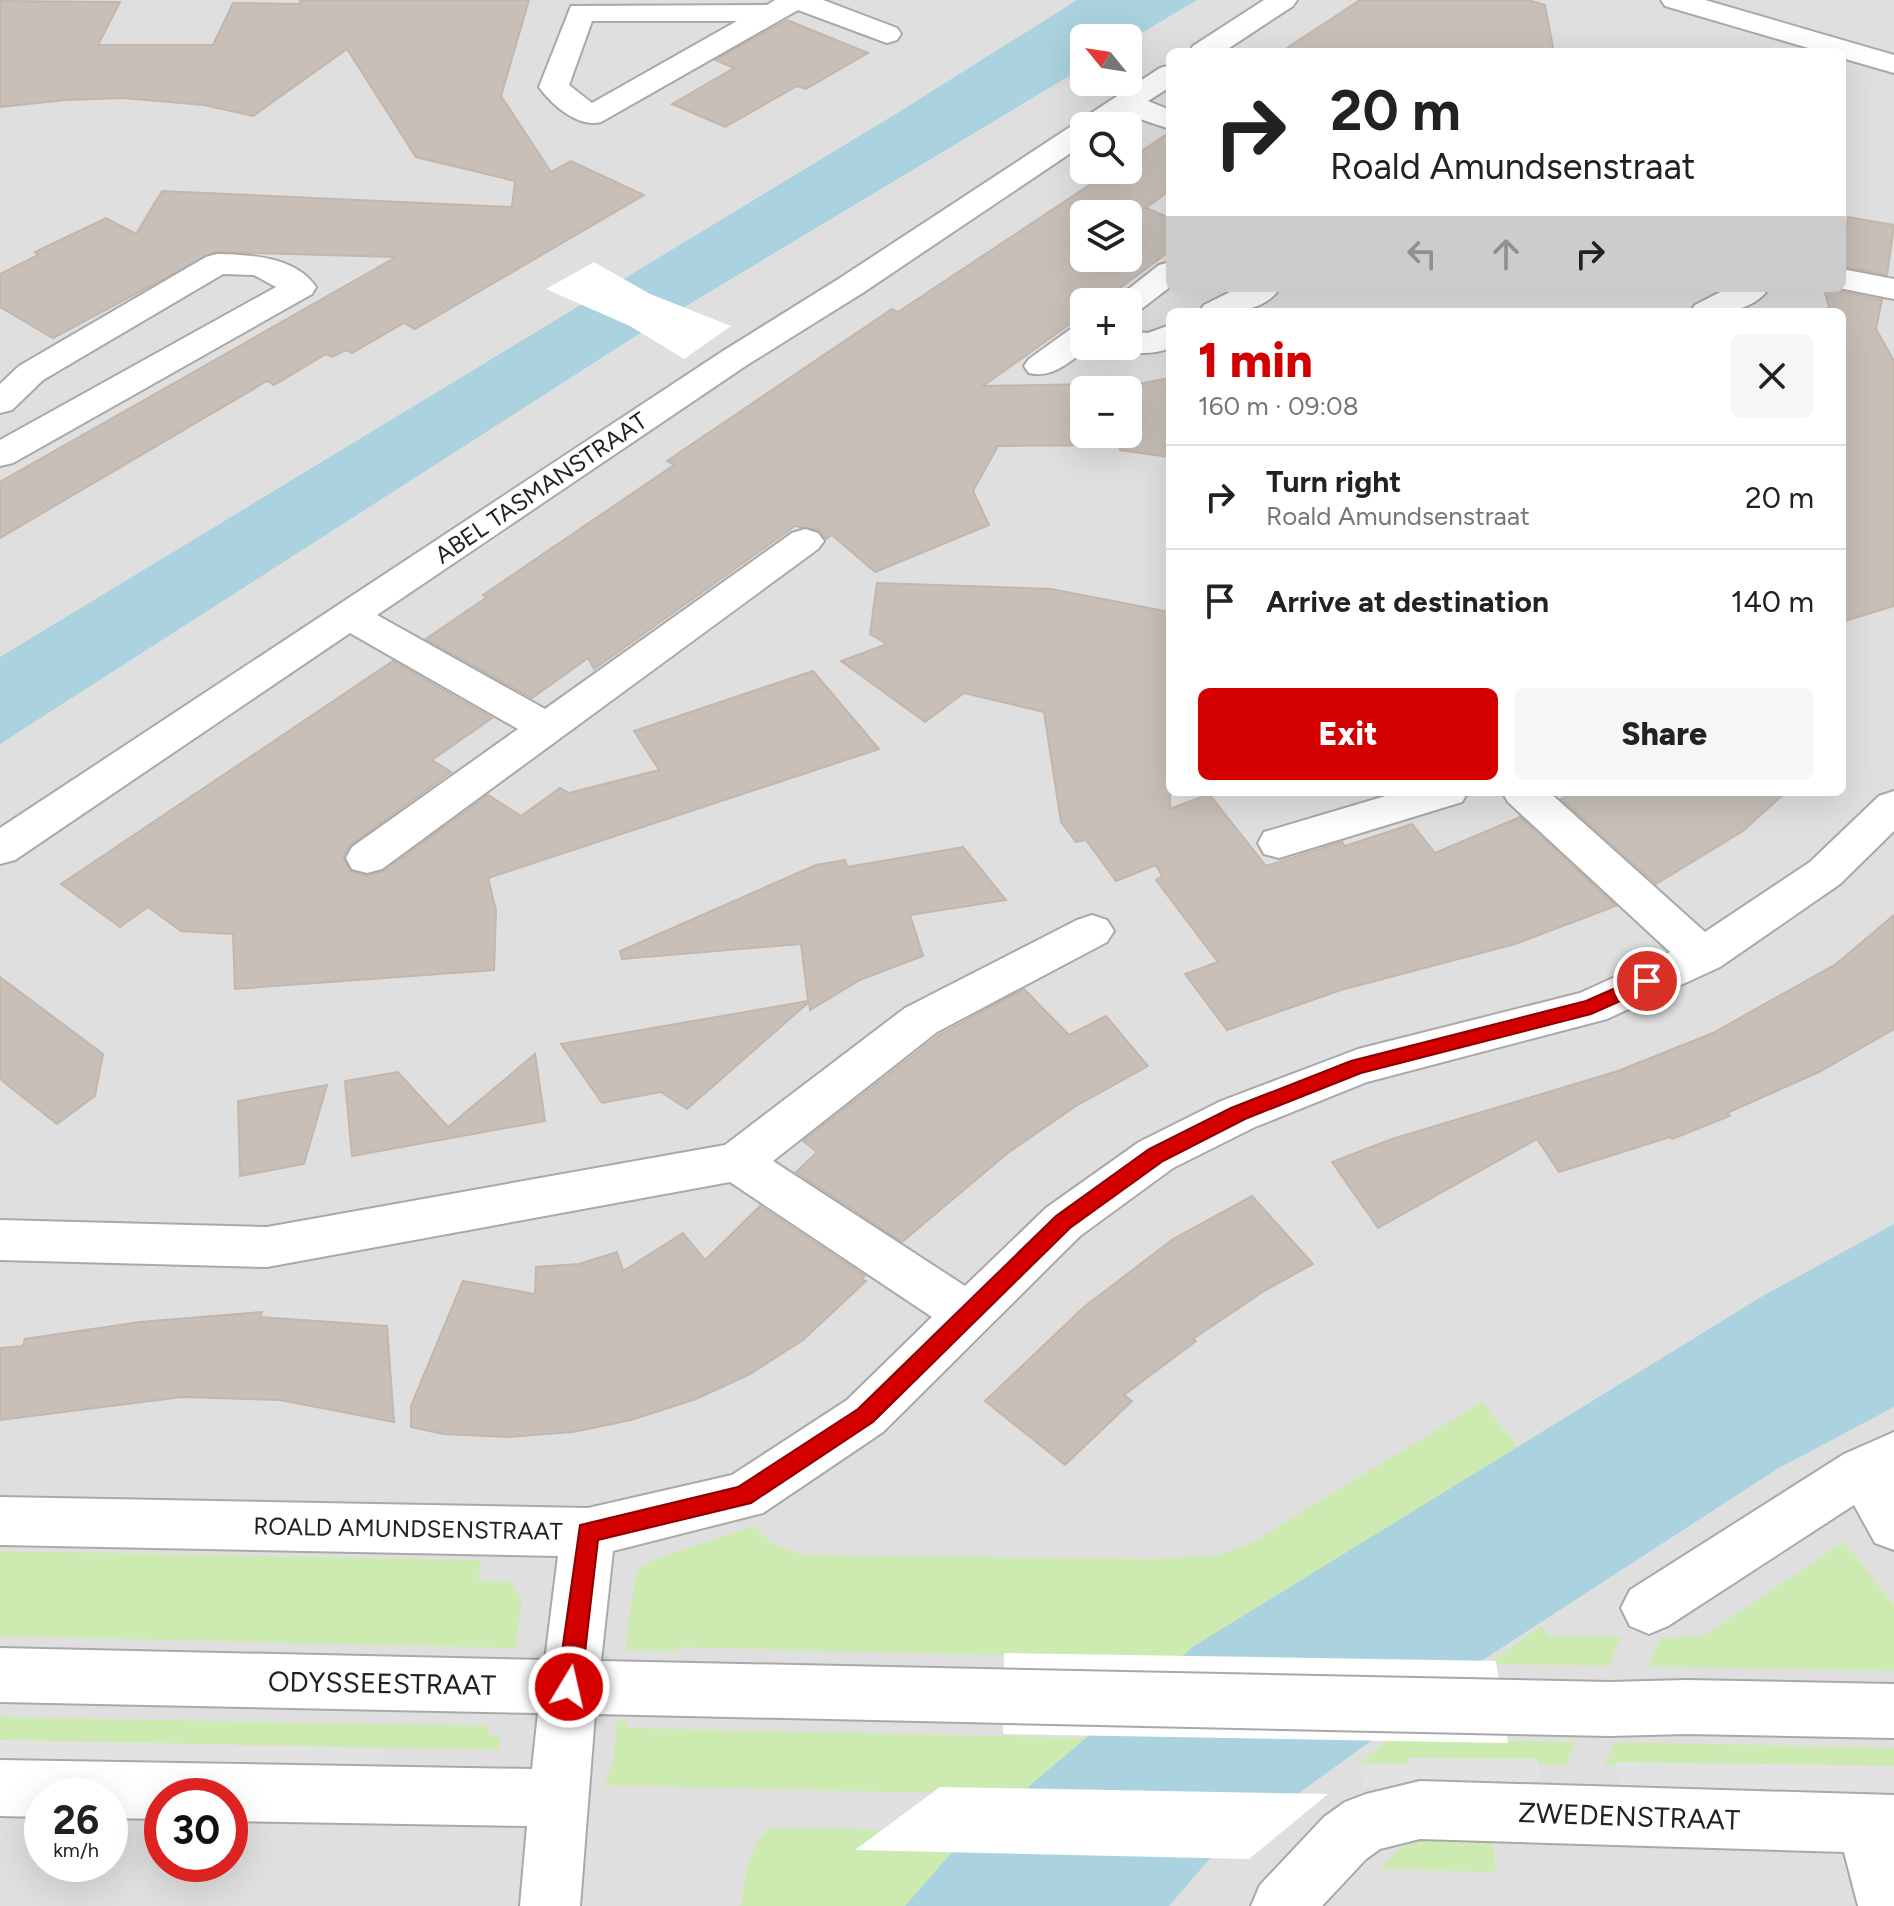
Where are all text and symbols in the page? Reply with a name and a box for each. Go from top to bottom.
north arrow [1070,24,1142,96]
map controls [1070,24,1142,448]
text: 20 m [1330,77,1461,144]
icon: right [1198,80,1302,184]
button: search [1070,112,1142,184]
text: Roald Amundsenstraat [1330,145,1695,188]
button: layers [1070,200,1142,272]
icon: left [1400,232,1444,276]
icon: ahead [1484,232,1528,276]
icon: right [1568,232,1612,276]
button: + [1070,288,1142,360]
text: 1 min [1198,331,1313,389]
button: close [1730,334,1814,418]
button: − [1070,376,1142,448]
text: 160 m · 09:08 [1198,390,1359,422]
street label: ABEL TASMANSTRAAT [429,406,652,569]
text: Turn right [1266,463,1401,500]
icon: right [1198,475,1242,519]
text: 20 m [1745,479,1814,516]
text: Roald Amundsenstraat [1266,500,1530,532]
icon: arrive [1198,579,1242,623]
text: Arrive at destination [1266,583,1549,620]
text: 140 m [1731,583,1814,620]
button: Exit [1198,688,1498,780]
button: Share [1514,688,1814,780]
pin [1613,947,1681,1015]
icon: arrive [1625,959,1669,1003]
street label: ROALD AMUNDSENSTRAAT [253,1511,563,1546]
position arrow [527,1645,611,1729]
street label: ODYSSEESTRAAT [268,1664,497,1702]
speed limit sign: 30 [144,1778,248,1882]
street label: ZWEDENSTRAAT [1517,1795,1741,1837]
text: 26 [53,1796,99,1844]
text: km/h [53,1838,99,1862]

